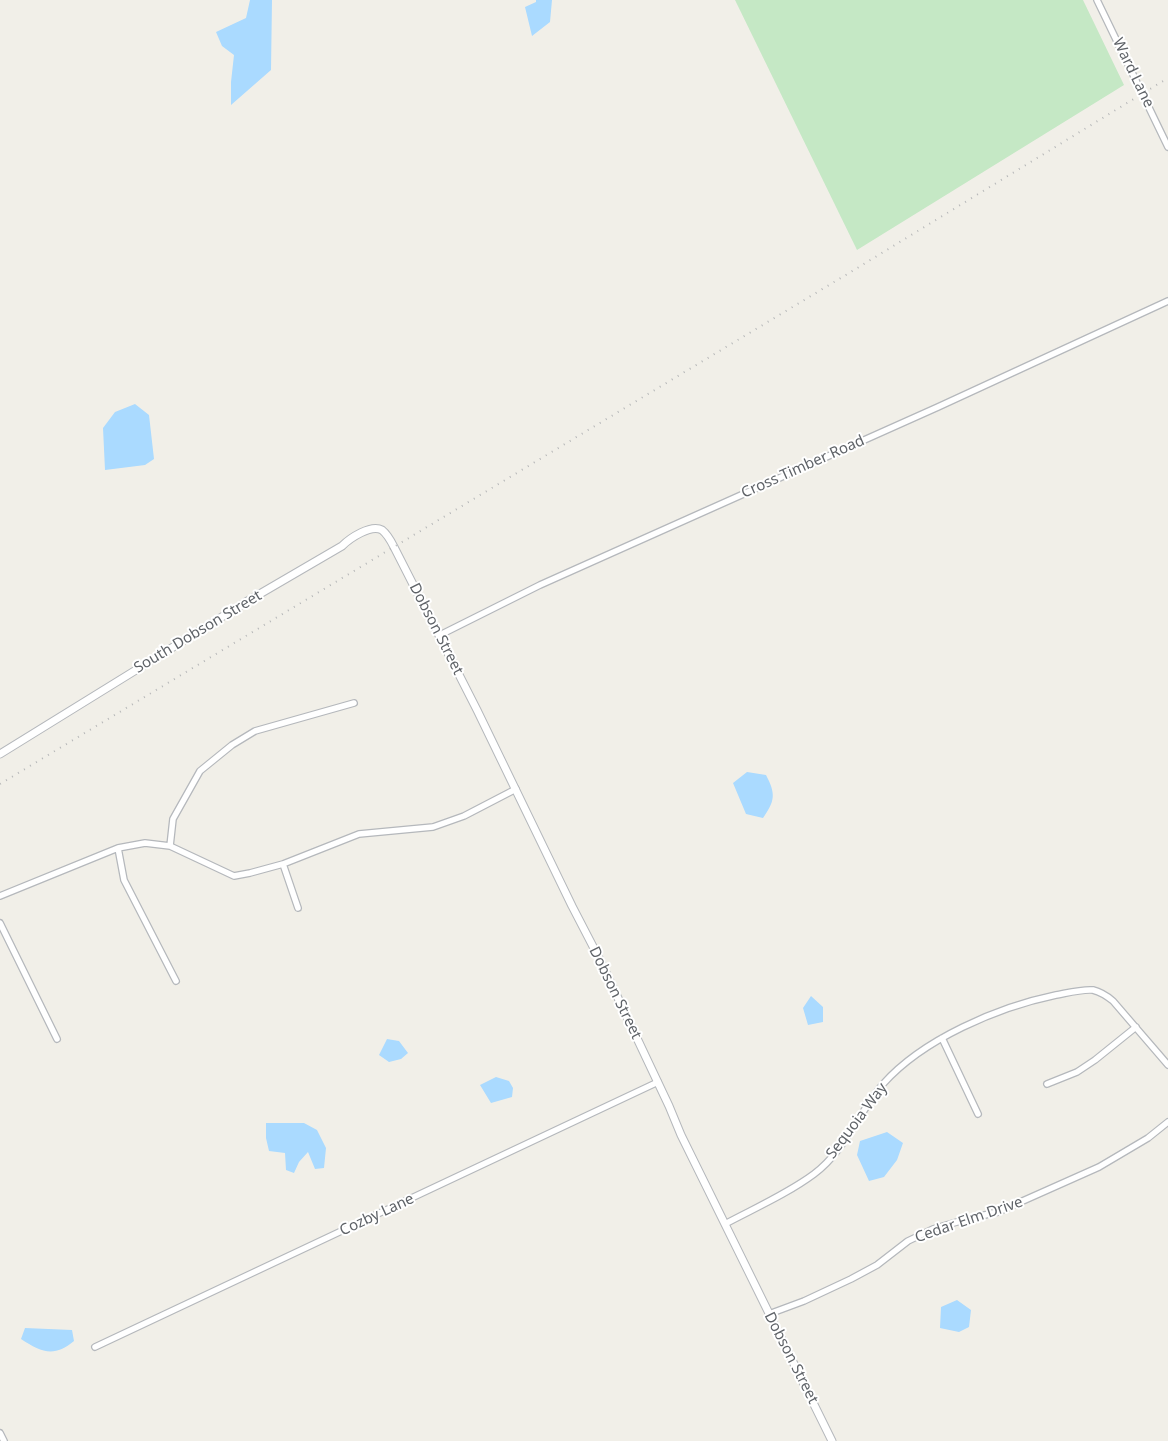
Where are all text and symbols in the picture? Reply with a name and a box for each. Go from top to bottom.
street label: Ward Lane [1108,35,1158,111]
street label: Cross Timber Road [739,432,867,502]
street label: Dobson Street [405,580,467,678]
street label: South Dobson Street [131,587,265,677]
street label: Dobson Street [585,944,645,1042]
street label: Sequoia Way [823,1080,891,1162]
street label: Cozby Lane [337,1190,417,1240]
street label: Cedar Elm Drive [913,1193,1025,1247]
street label: Dobson Street [760,1309,822,1407]

